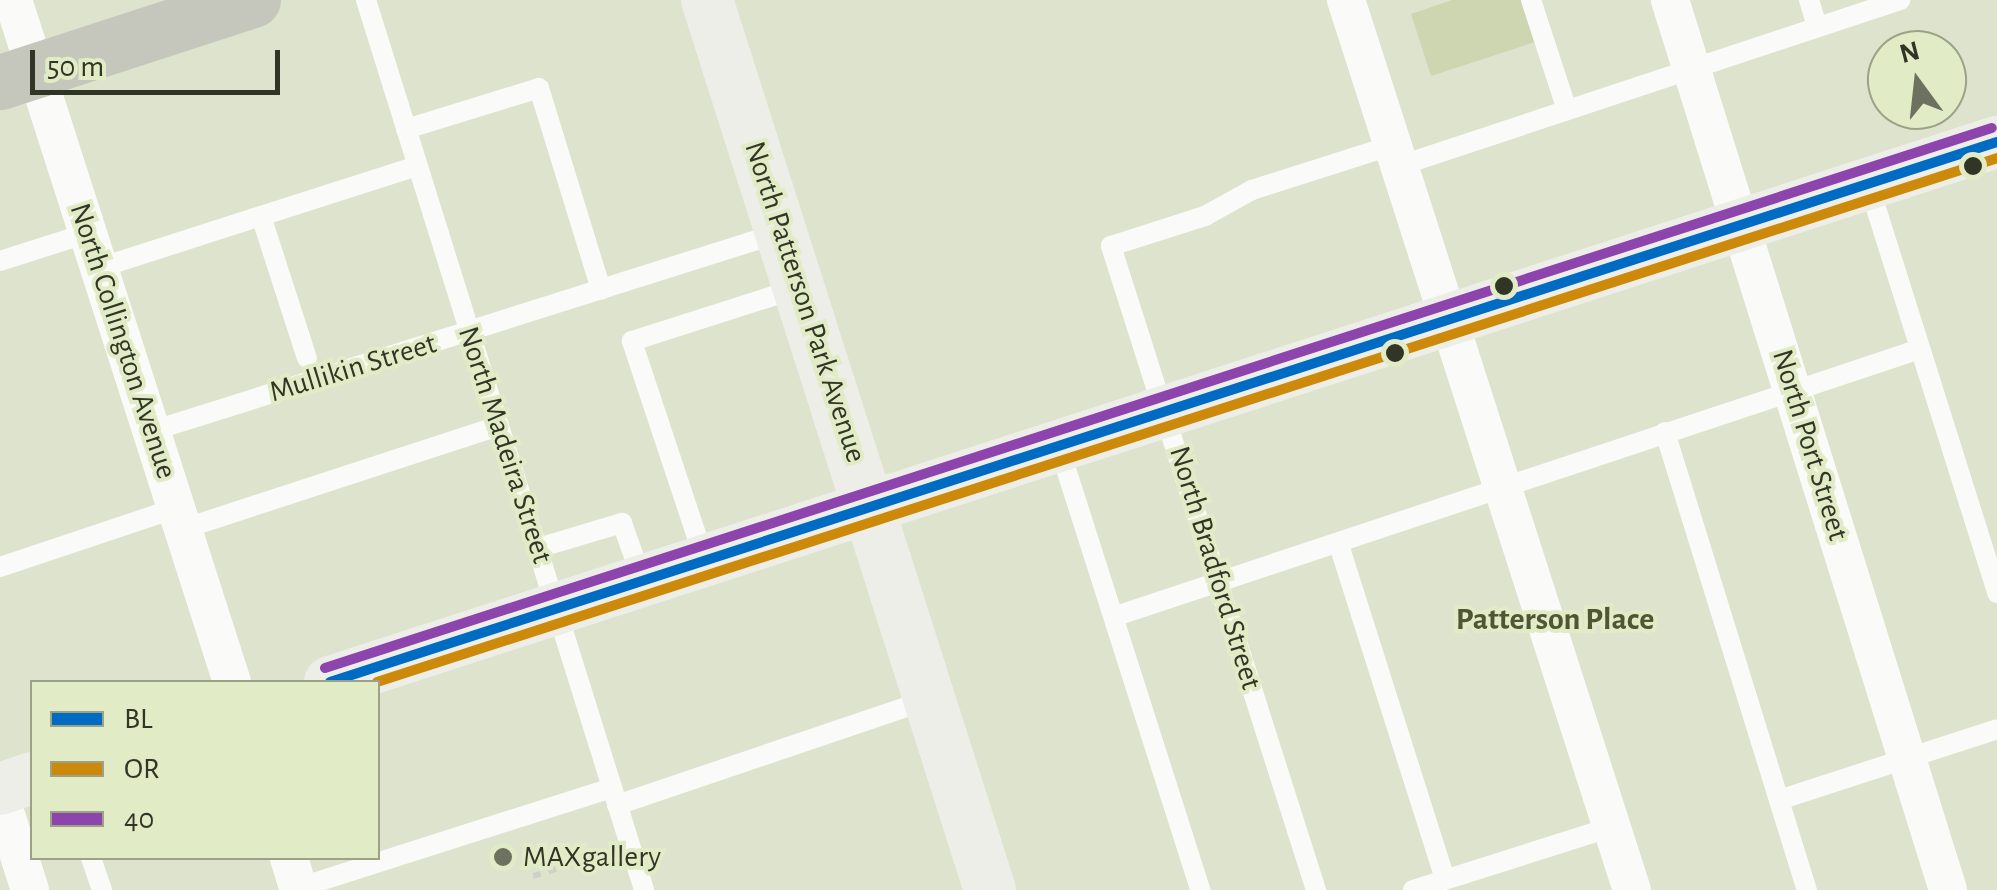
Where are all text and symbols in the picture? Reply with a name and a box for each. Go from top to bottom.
scale bar [35,30,285,92]
north arrow [1867,30,1967,130]
text: N [1897,37,1923,69]
text: 50 m [47,52,104,82]
street label: North Patterson Park Avenue [736,137,874,467]
unlabelled marker [1963,156,1983,176]
street label: North Collington Avenue [61,199,185,483]
unlabelled marker [1494,276,1514,296]
street label: North Madeira Street [450,322,560,568]
street label: Mullikin Street [265,326,441,410]
unlabelled marker [1385,343,1405,363]
street label: North Port Street [1764,345,1856,545]
street label: North Bradford Street [1161,442,1269,694]
district label: Patterson Place [1456,600,1654,638]
legend [30,680,380,860]
text: BL [124,704,153,734]
text: OR [124,754,160,784]
text: 40 [124,804,154,834]
place label: MAXgallery [523,839,661,875]
marker: MAXgallery [492,846,514,868]

